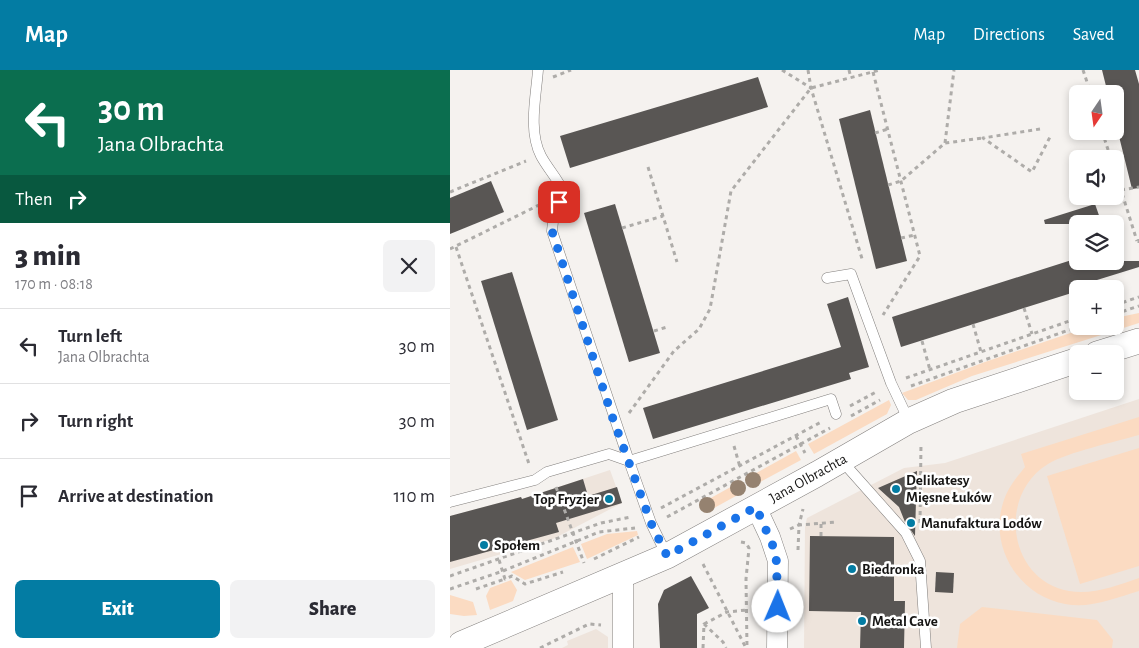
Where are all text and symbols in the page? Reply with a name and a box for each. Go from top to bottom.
text: Map [25,23,68,47]
text: Map [914,26,945,44]
text: Directions [973,26,1045,44]
text: Saved [1073,26,1114,44]
north arrow [1069,85,1124,140]
map controls [1069,85,1124,400]
icon: left [15,90,80,155]
text: 30 m [98,92,165,127]
text: Jana Olbrachta [98,133,224,155]
button: sound [1069,150,1124,205]
pin [538,181,580,223]
icon: right [63,185,91,213]
icon: arrive [545,188,573,216]
text: Then [15,190,53,209]
button: layers [1069,215,1124,270]
button: close [383,240,435,292]
text: 3 min [15,241,81,271]
text: 170 m · 08:18 [15,276,93,292]
button: + [1069,280,1124,335]
text: Turn left [58,327,122,346]
icon: left [15,332,43,360]
text: 30 m [399,337,435,356]
button: − [1069,345,1124,400]
text: Jana Olbrachta [58,349,150,365]
icon: right [15,407,43,435]
text: Turn right [58,412,133,431]
text: 30 m [399,412,435,431]
street label: Jana Olbrachta [767,451,850,506]
place label: Delikatesy Mięsne Łuków [906,473,992,505]
icon: arrive [15,482,43,510]
marker: Delikatesy Mięsne Łuków [890,483,902,495]
text: Arrive at destination [58,487,214,506]
text: 110 m [394,487,435,506]
place label: Top Fryzjer [534,492,600,507]
marker: Top Fryzjer [603,493,615,505]
place label: Manufaktura Lodów [921,516,1042,531]
marker: Manufaktura Lodów [905,517,917,529]
place label: Społem [494,538,540,553]
marker: Społem [478,539,490,551]
place label: Biedronka [862,562,924,577]
marker: Biedronka [846,563,858,575]
button: Exit [15,580,220,638]
button: Share [230,580,435,638]
position arrow [751,580,803,632]
place label: Metal Cave [872,614,938,629]
marker: Metal Cave [856,615,868,627]

